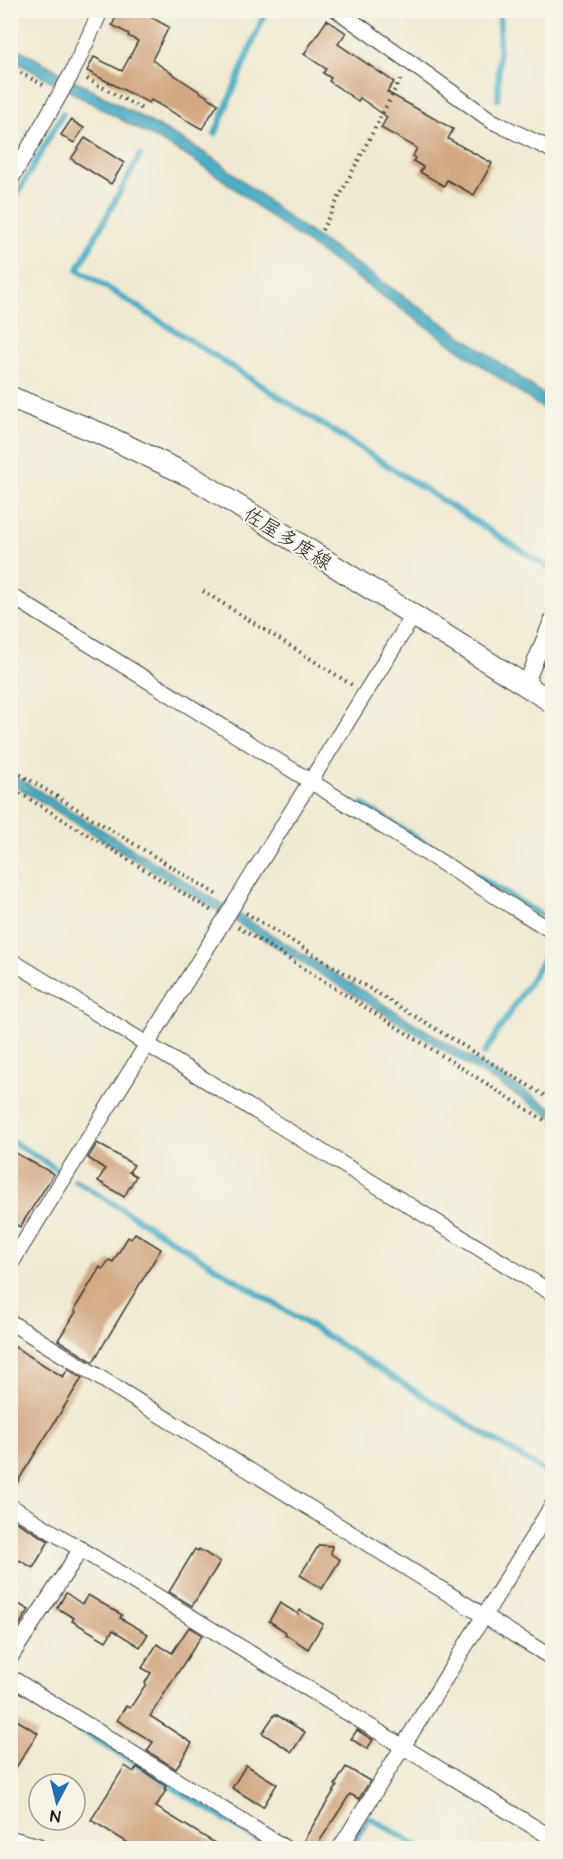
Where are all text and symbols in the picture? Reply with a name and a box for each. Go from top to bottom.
street label: 佐屋多度線 [238,500,337,577]
north arrow [27,1772,87,1832]
text: N [49,1804,62,1827]

